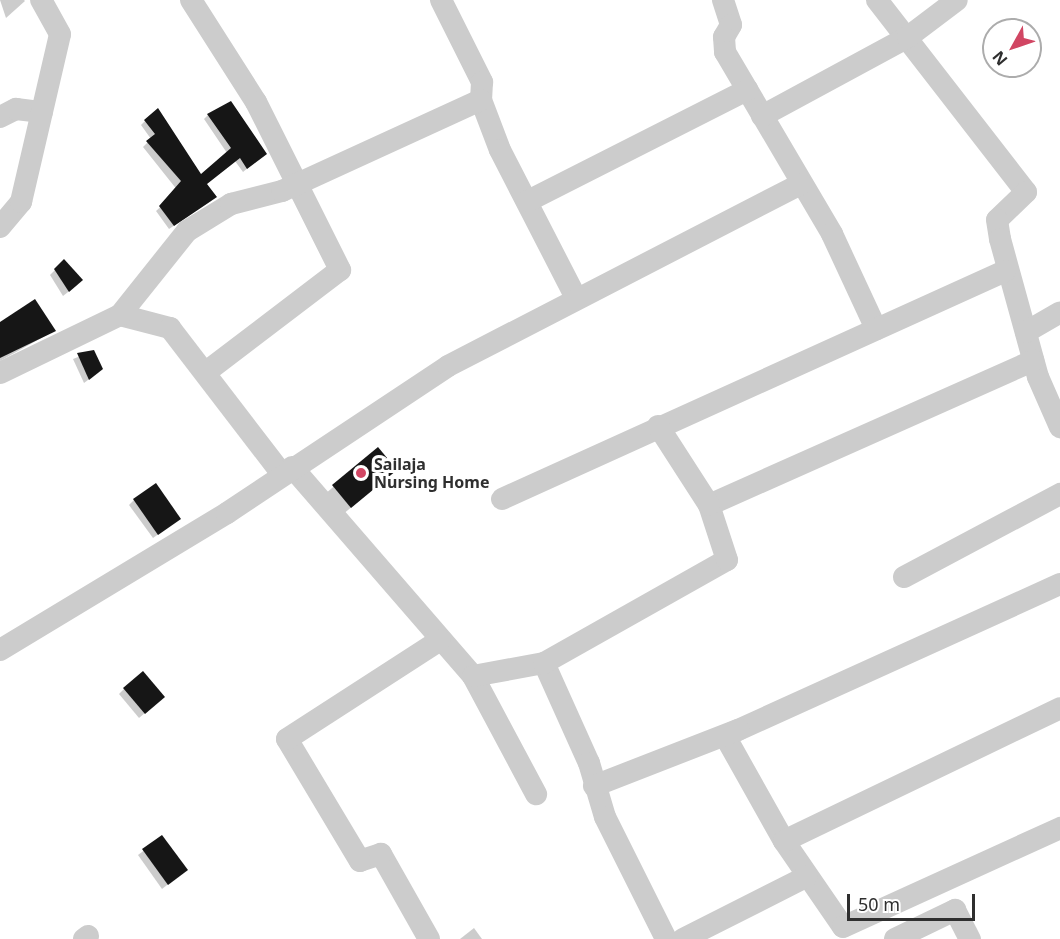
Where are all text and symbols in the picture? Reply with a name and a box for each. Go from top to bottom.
north arrow [982,18,1042,78]
text: N [987,46,1012,70]
place label: Sailaja Nursing Home [374,454,489,492]
marker: Sailaja Nursing Home [352,464,370,482]
scale bar [850,882,978,920]
text: 50 m [858,892,900,916]

